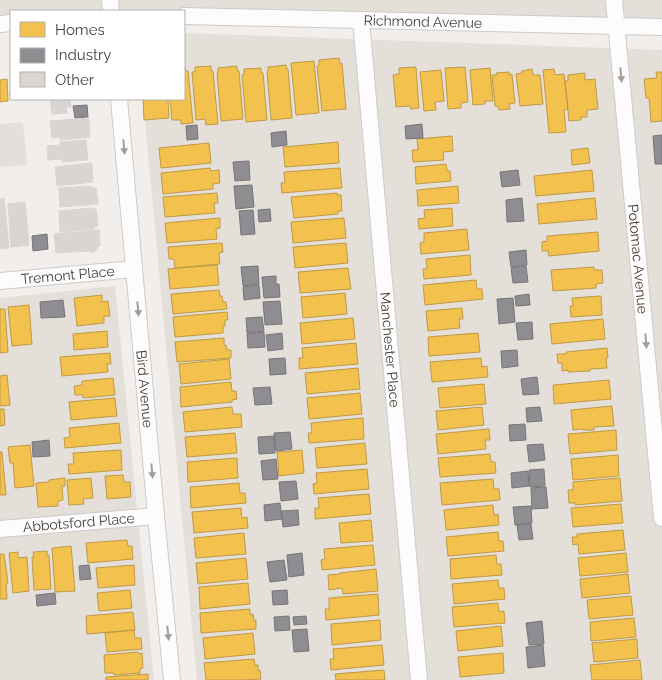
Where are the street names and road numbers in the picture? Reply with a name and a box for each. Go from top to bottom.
street label: Richmond Avenue [364,12,482,31]
street label: Potomac Avenue [625,203,651,315]
street label: Tremont Place [20,263,115,287]
street label: Manchester Place [377,291,403,408]
street label: Bird Avenue [133,349,156,428]
street label: Abbotsford Place [22,510,135,535]

